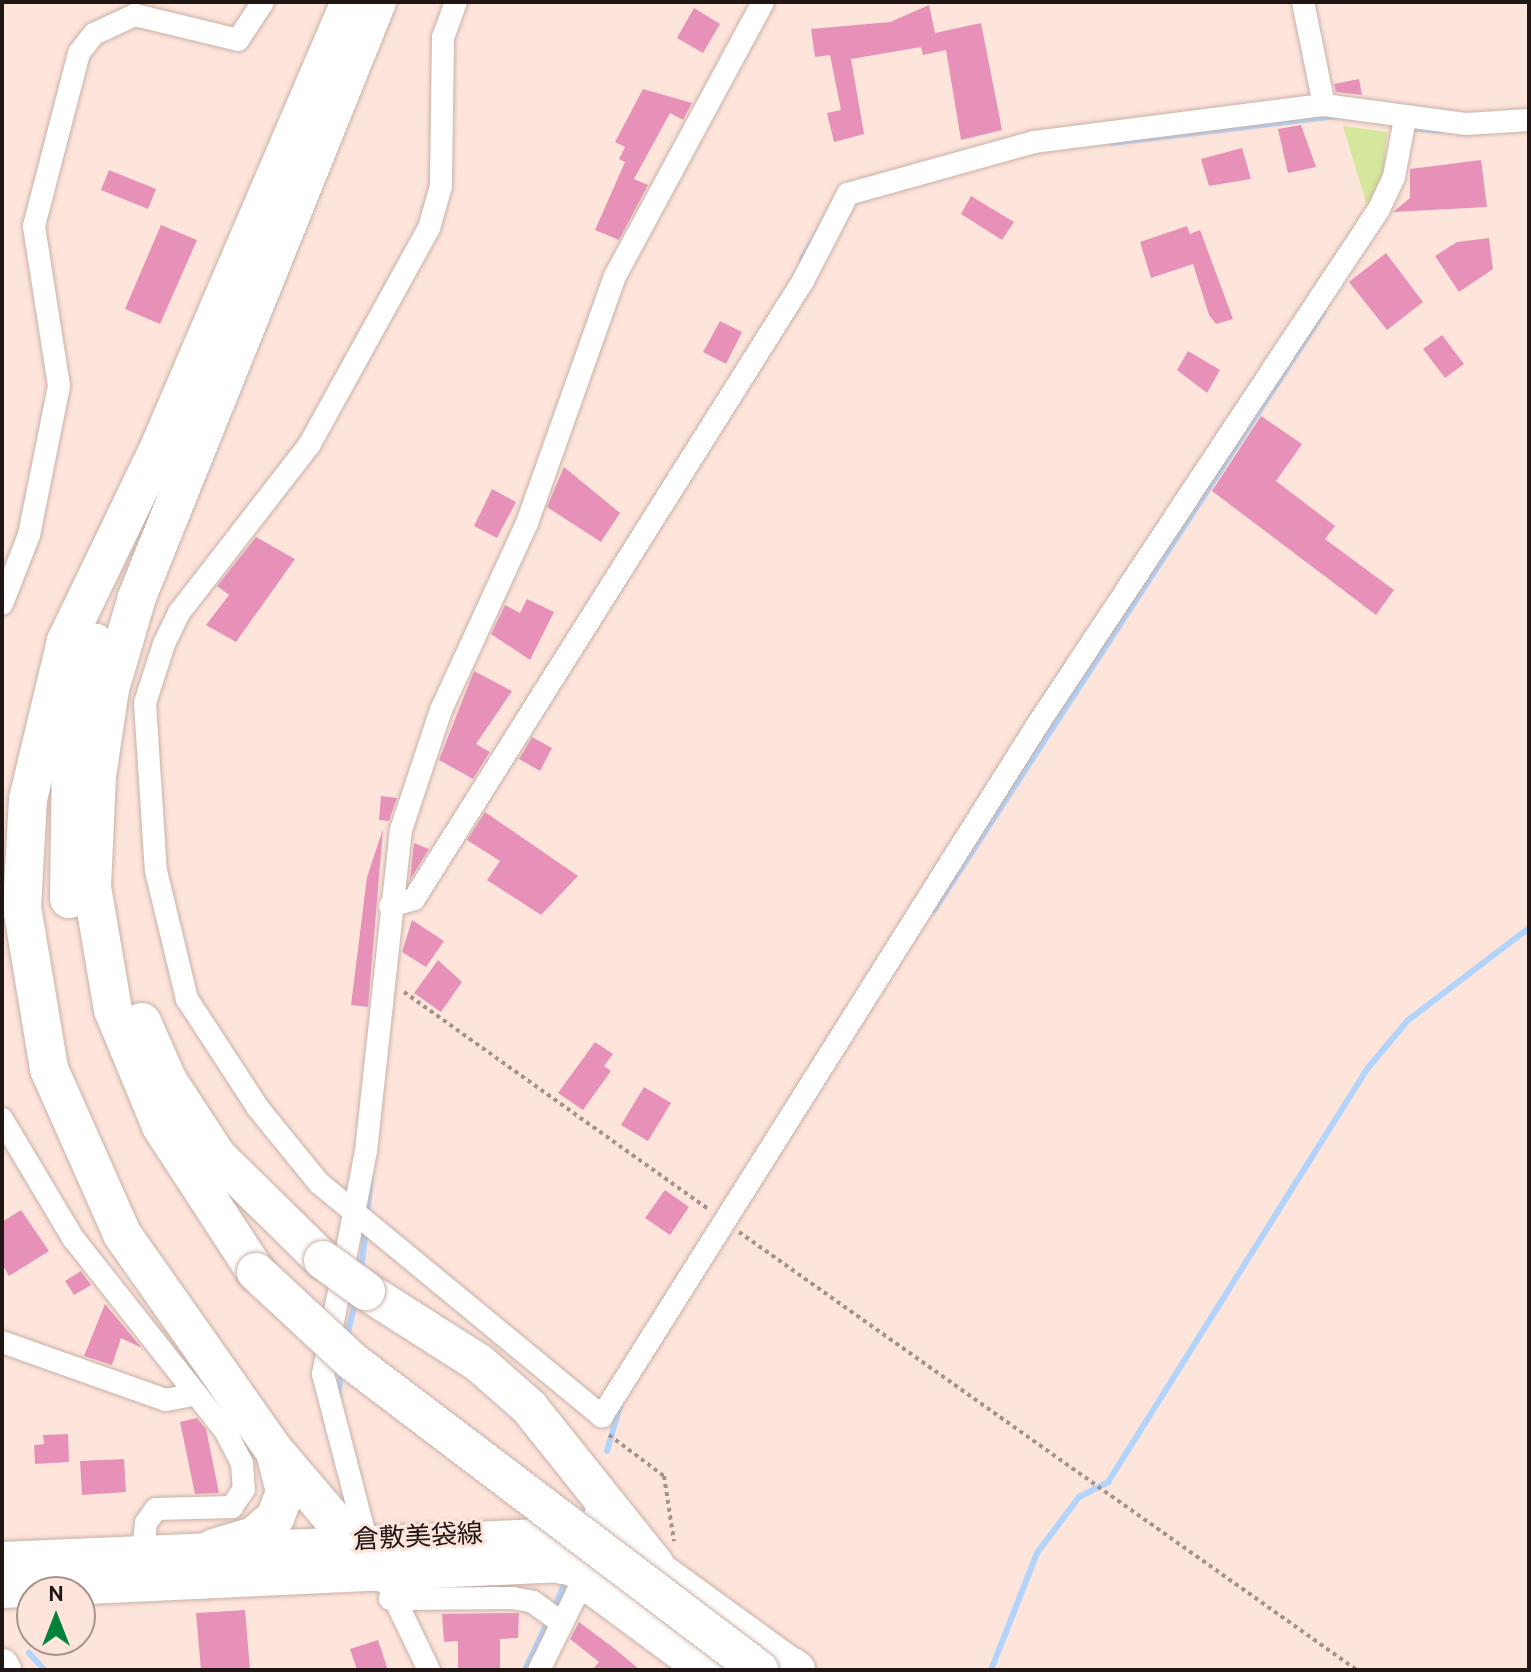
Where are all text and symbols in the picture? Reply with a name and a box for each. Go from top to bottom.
street label: 倉敷美袋線 [352,1518,484,1556]
north arrow [16,1576,96,1656]
text: N [48,1580,64,1607]

